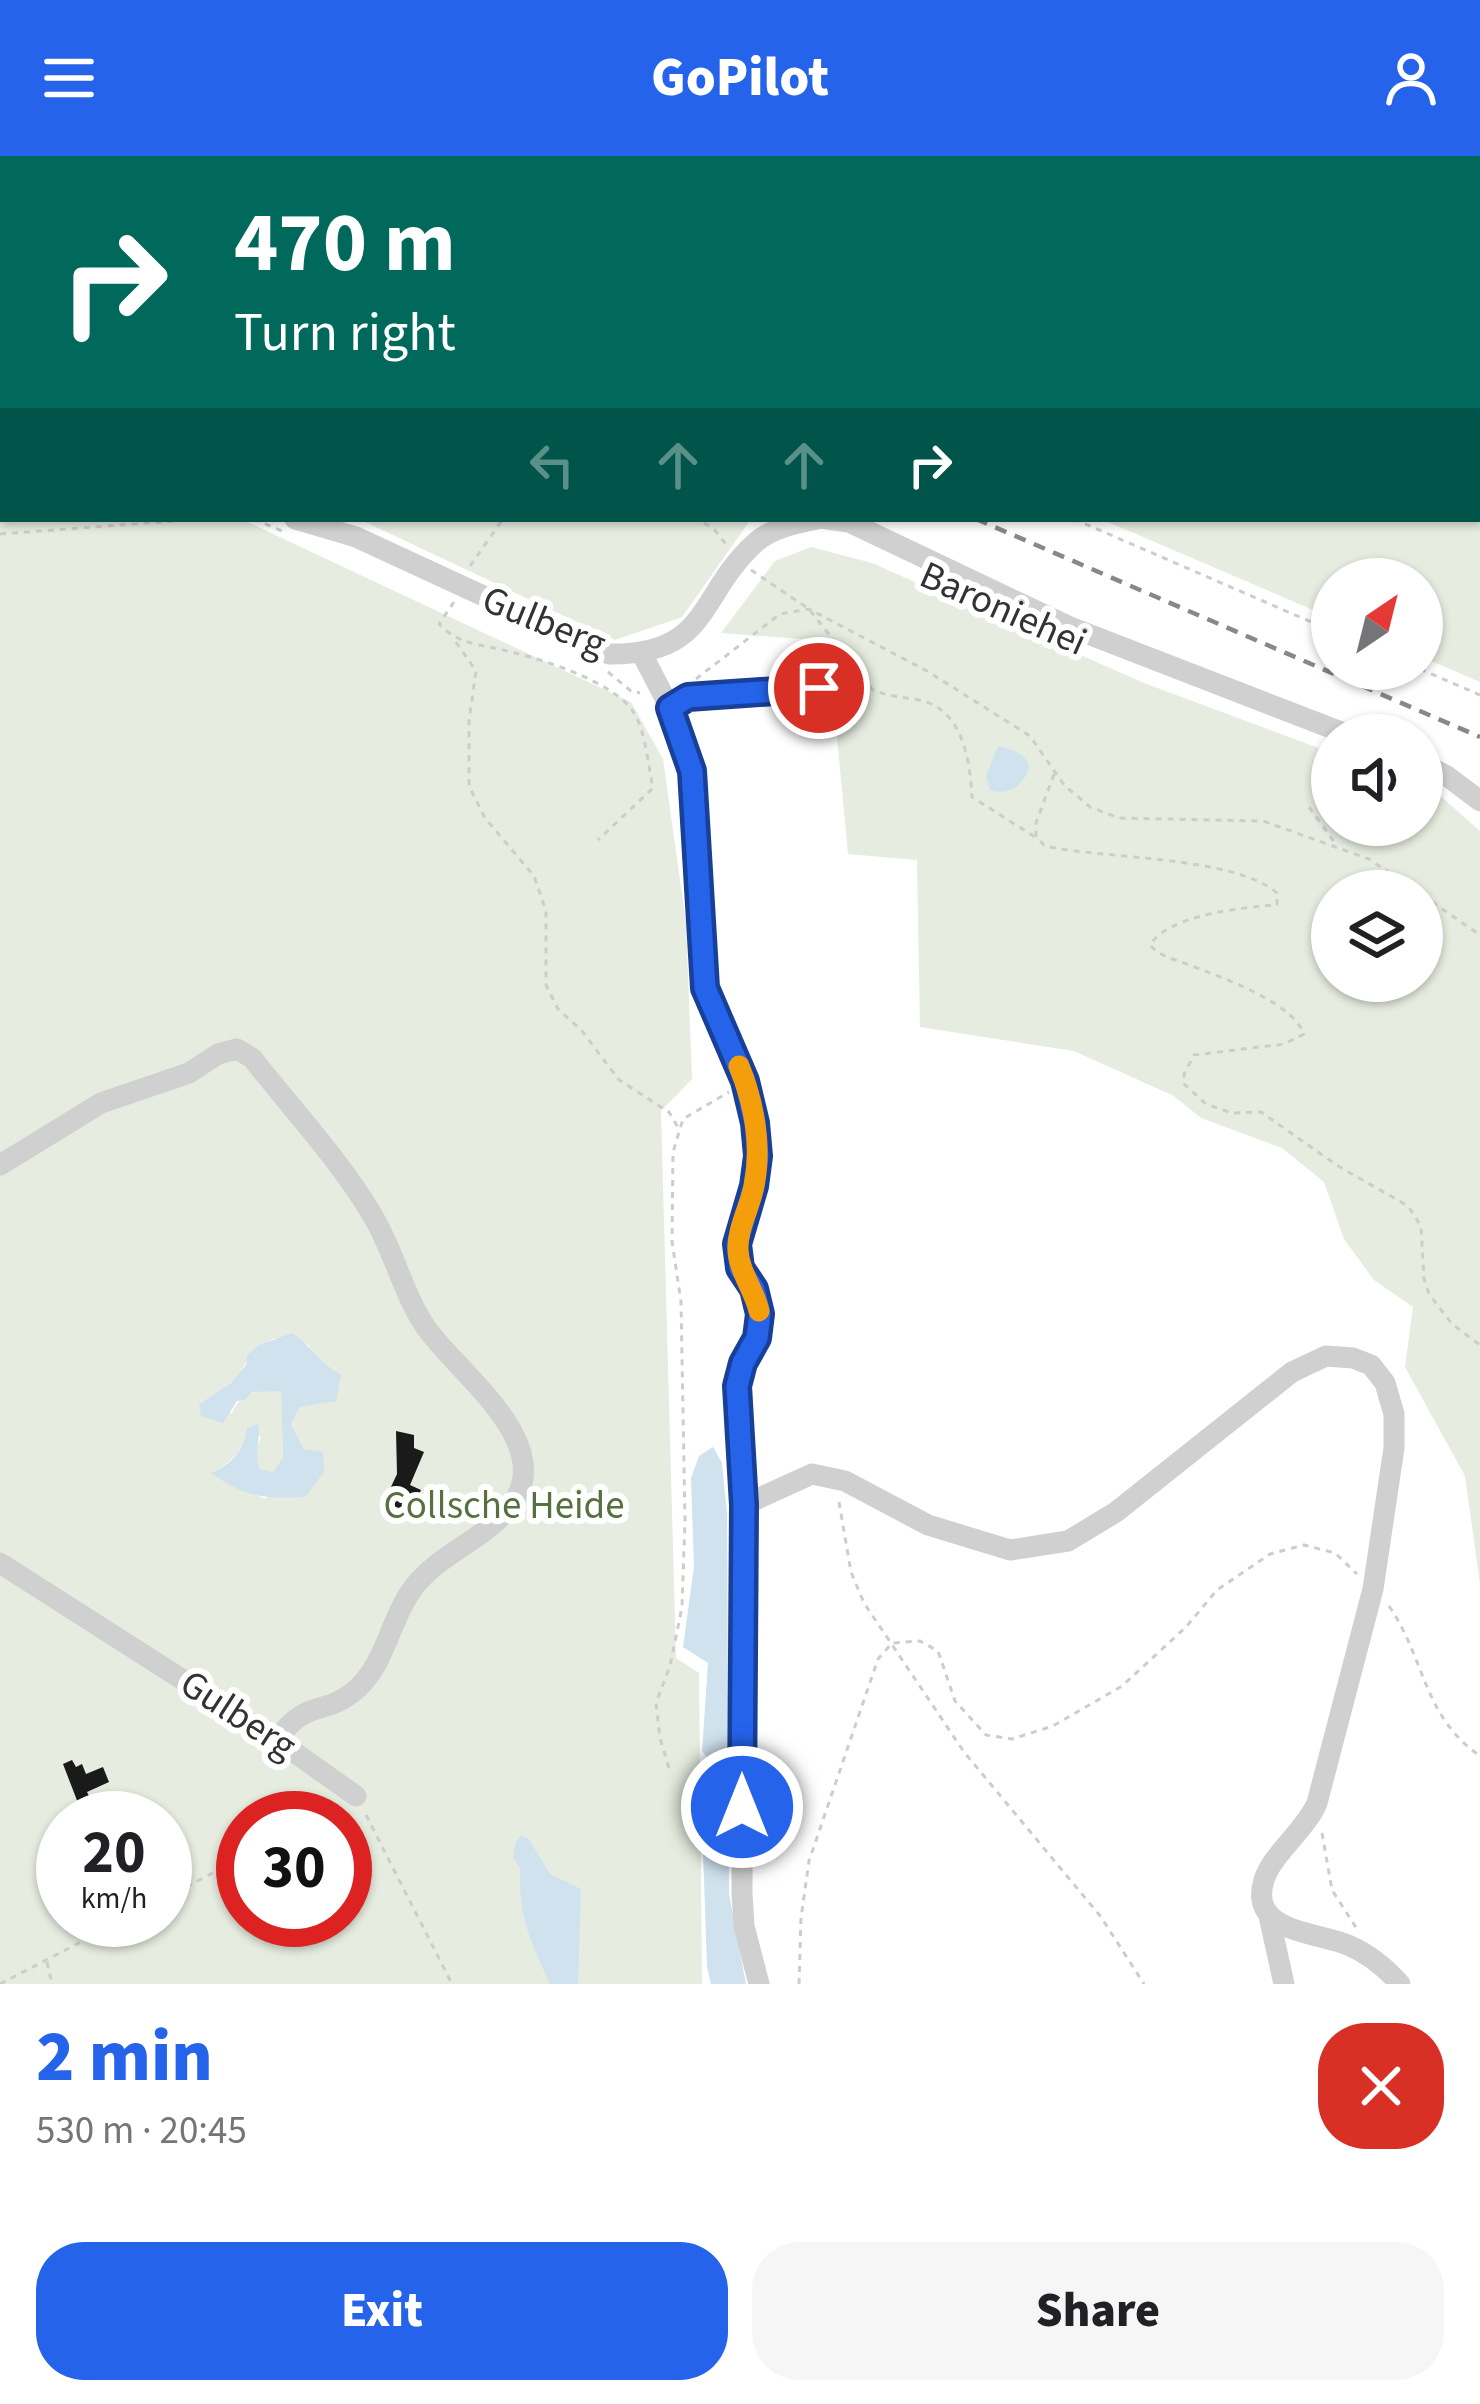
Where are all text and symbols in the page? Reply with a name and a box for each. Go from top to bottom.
text: GoPilot [651,40,829,117]
icon: menu [36,45,102,111]
icon: person [1378,45,1444,111]
text: 470 m [234,184,456,304]
icon: right [36,204,192,360]
text: Turn right [234,295,456,372]
icon: left [519,432,585,498]
icon: ahead [645,432,711,498]
icon: ahead [771,432,837,498]
icon: right [897,432,963,498]
street label: Baroniehei [911,547,1095,671]
north arrow [1311,558,1443,690]
map controls [1311,558,1443,1002]
street label: Gulberg [474,572,615,672]
pin [768,637,870,739]
icon: arrive [786,655,852,721]
button: sound [1311,714,1443,846]
button: layers [1311,870,1443,1002]
park label: Collsche Heide [383,1478,625,1534]
street label: Gulberg [169,1656,308,1774]
position arrow [679,1744,805,1870]
speed limit sign: 30 [216,1791,372,1947]
text: 20 [82,1811,146,1896]
text: km/h [81,1877,147,1920]
text: 2 min [36,2006,213,2109]
button: close [1318,2023,1444,2149]
text: 530 m · 20:45 [36,2103,247,2159]
button: Exit [36,2242,728,2380]
button: Share [752,2242,1444,2380]

